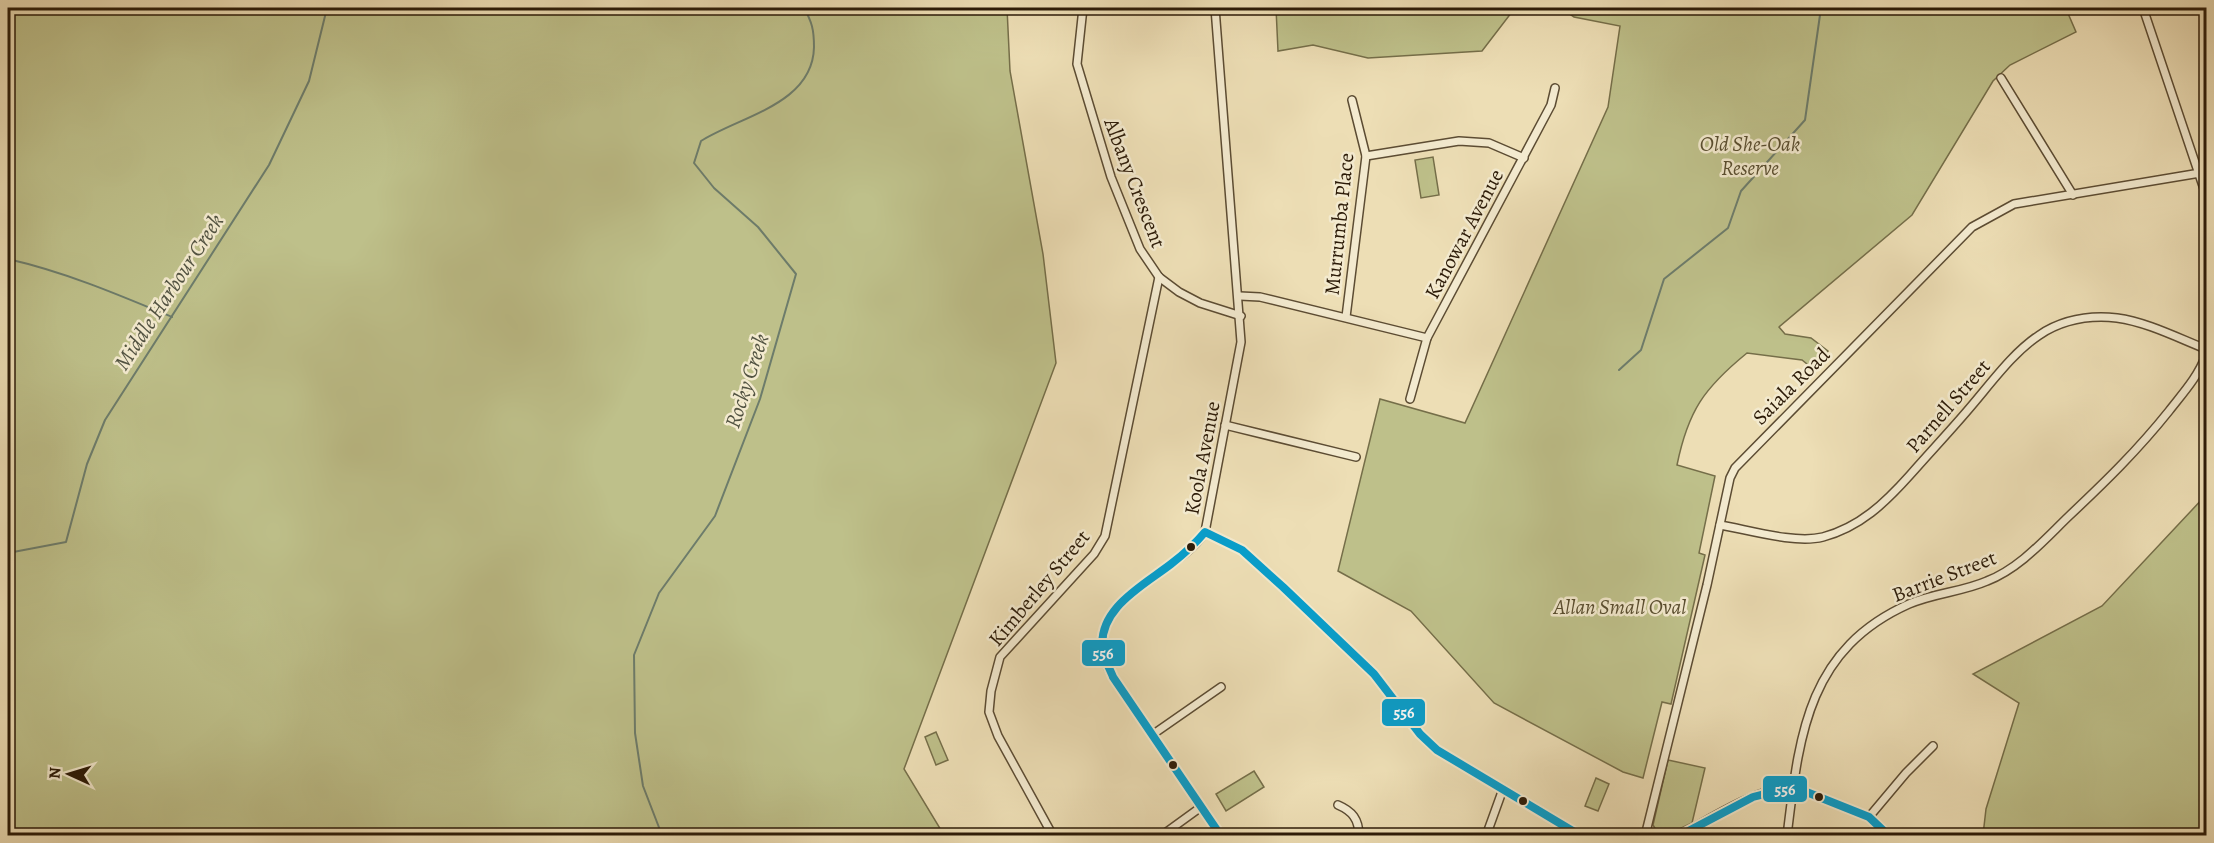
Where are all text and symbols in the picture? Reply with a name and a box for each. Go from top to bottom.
street label: Albany Crescent [1097,113,1173,252]
park label: Old She-Oak Reserve [1700,130,1800,182]
street label: Murrumba Place [1318,152,1360,296]
street label: Kanowar Avenue [1418,164,1510,304]
water label: Middle Harbour Creek [107,208,231,376]
water label: Rocky Creek [718,330,776,432]
street label: Saiala Road [1746,341,1836,431]
street label: Parnell Street [1899,353,1997,459]
street label: Koola Avenue [1177,399,1227,517]
street label: Kimberley Street [982,524,1096,652]
unlabelled marker [1185,541,1197,553]
street label: Barrie Street [1888,543,2000,609]
park label: Allan Small Oval [1553,593,1687,621]
line badge: 556 [1081,639,1126,667]
text: 556 [1092,643,1114,665]
line badge: 556 [1381,698,1426,727]
text: 556 [1393,702,1415,724]
north arrow [39,744,99,804]
unlabelled marker [1167,759,1179,771]
text: N [44,766,66,780]
line badge: 556 [1762,775,1808,803]
text: 556 [1774,779,1796,801]
unlabelled marker [1813,791,1825,803]
unlabelled marker [1517,795,1529,807]

